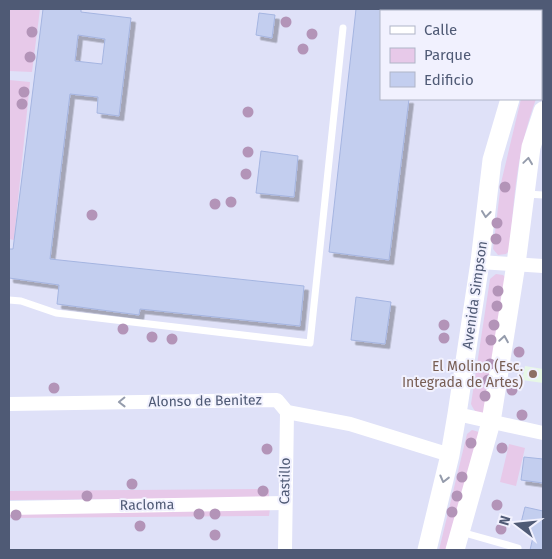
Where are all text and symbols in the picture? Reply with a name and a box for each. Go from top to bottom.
legend [380,10,542,100]
text: Calle [424,21,457,39]
text: Parque [424,46,471,64]
text: Edificio [424,71,474,89]
one-way arrow [523,157,533,165]
one-way arrow [481,211,492,219]
street label: Avenida Simpson [459,240,491,350]
one-way arrow [498,335,509,343]
place label: El Molino (Esc. Integrada de Artes) [402,358,523,391]
marker: El Molino (Esc. Integrada de Artes) [527,368,539,380]
street label: Alonso de Benitez [148,392,262,410]
one-way arrow [117,397,125,407]
street label: Castillo [276,457,294,505]
one-way arrow [439,475,450,484]
street label: Racloma [120,496,174,514]
north arrow [492,499,542,549]
text: N [496,514,514,527]

